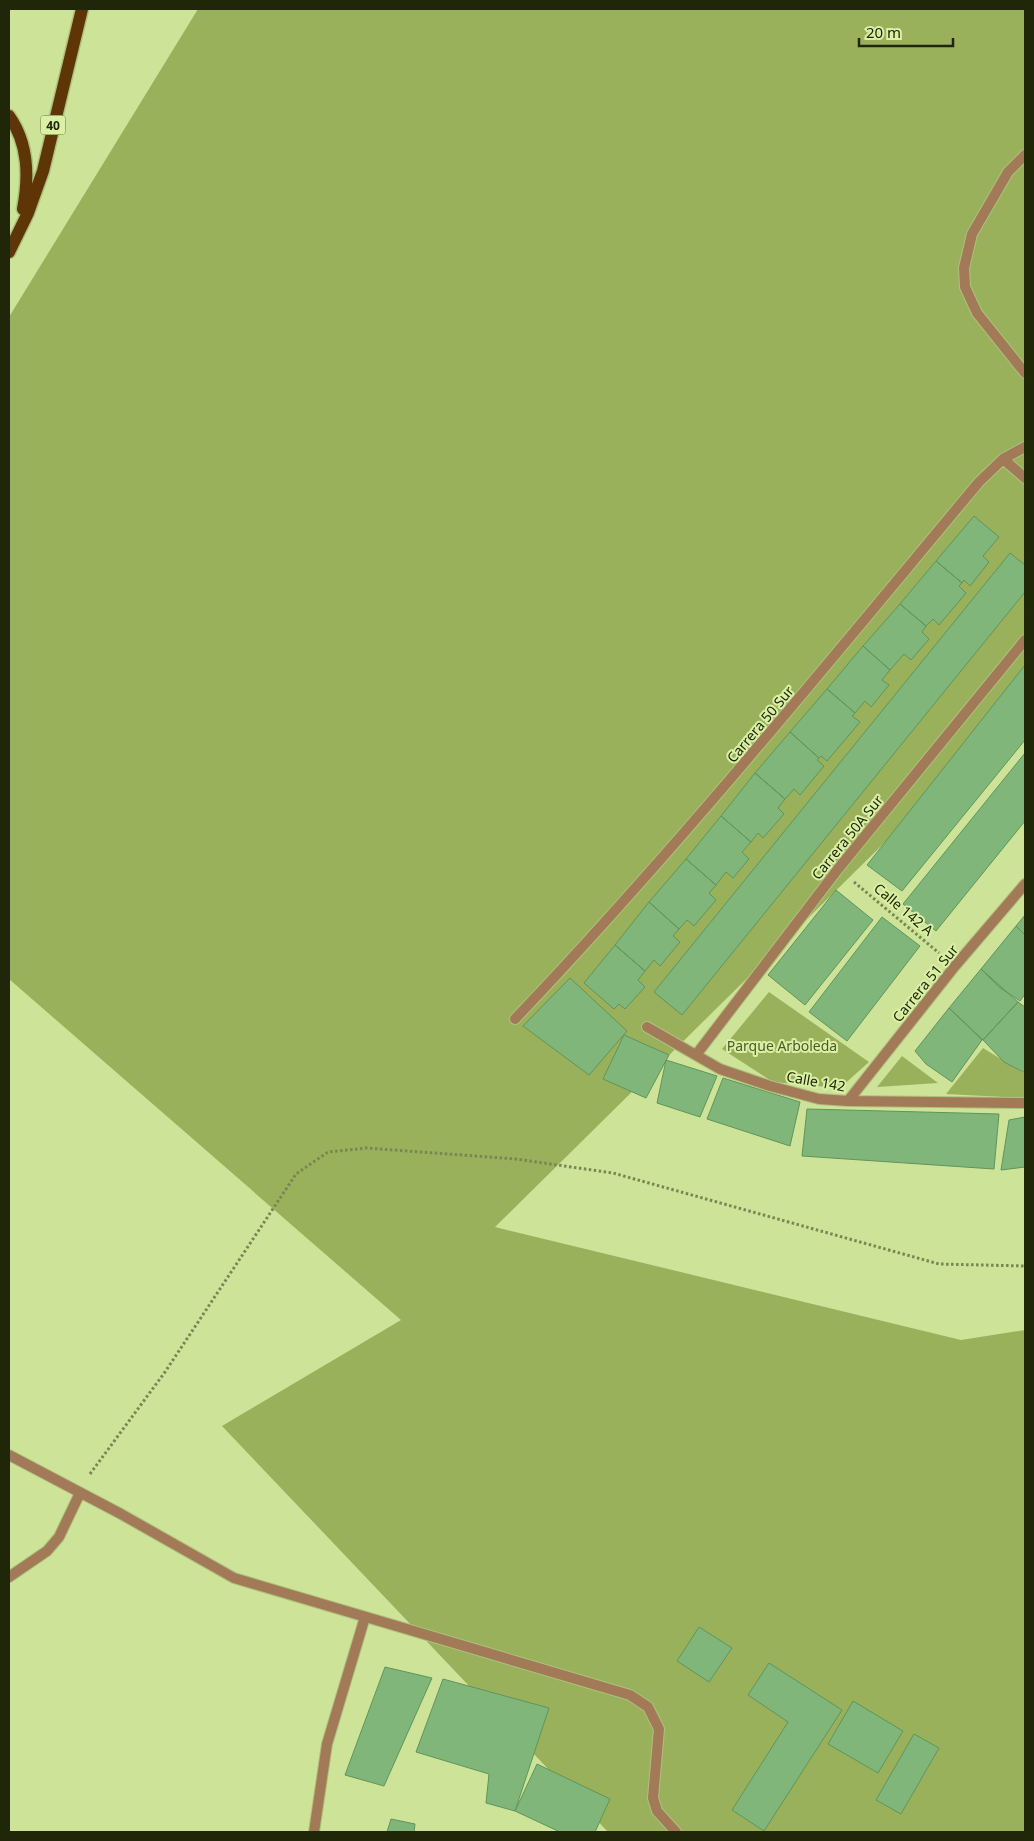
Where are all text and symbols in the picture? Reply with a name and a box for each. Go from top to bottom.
scale bar [859,15,953,47]
text: 20 m [866,22,901,42]
road number: 40 [40,116,66,134]
street label: Carrera 50 Sur [722,681,798,766]
street label: Carrera 50A Sur [807,791,887,883]
street label: Calle 142 A [870,879,938,939]
street label: Carrera 51 Sur [888,940,962,1026]
park label: Parque Arboleda [727,1036,837,1055]
street label: Calle 142 [785,1066,847,1096]

